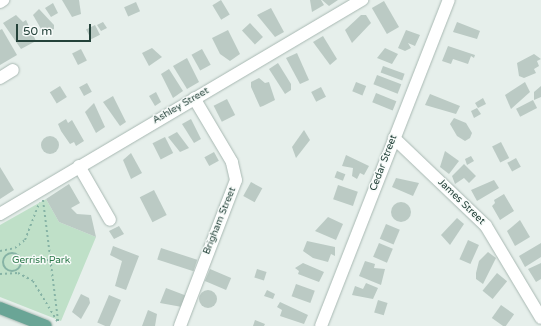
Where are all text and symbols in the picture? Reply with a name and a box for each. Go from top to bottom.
scale bar [18,16,93,42]
text: 50 m [23,24,52,38]
street label: Ashley Street [151,85,211,127]
street label: Cedar Street [368,133,400,193]
street label: James Street [435,176,487,228]
street label: Brigham Street [201,186,239,256]
park label: Gerrish Park [12,255,70,267]

